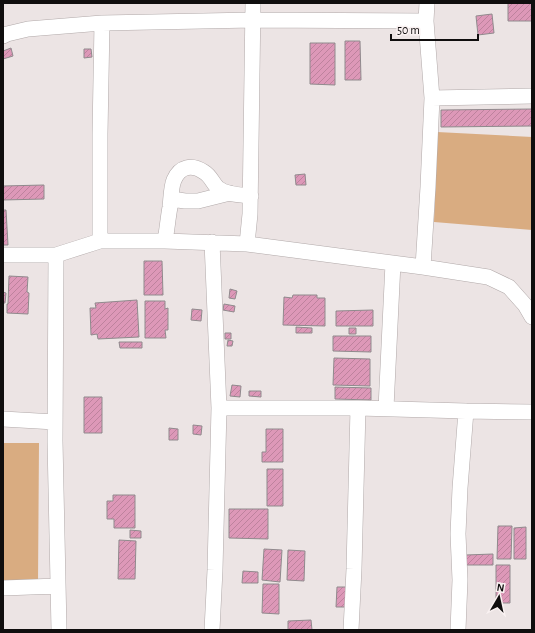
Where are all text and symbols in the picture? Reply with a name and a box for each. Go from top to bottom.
scale bar [391,16,478,42]
text: 50 m [397,24,420,36]
north arrow [479,577,519,617]
text: N [496,582,505,594]

